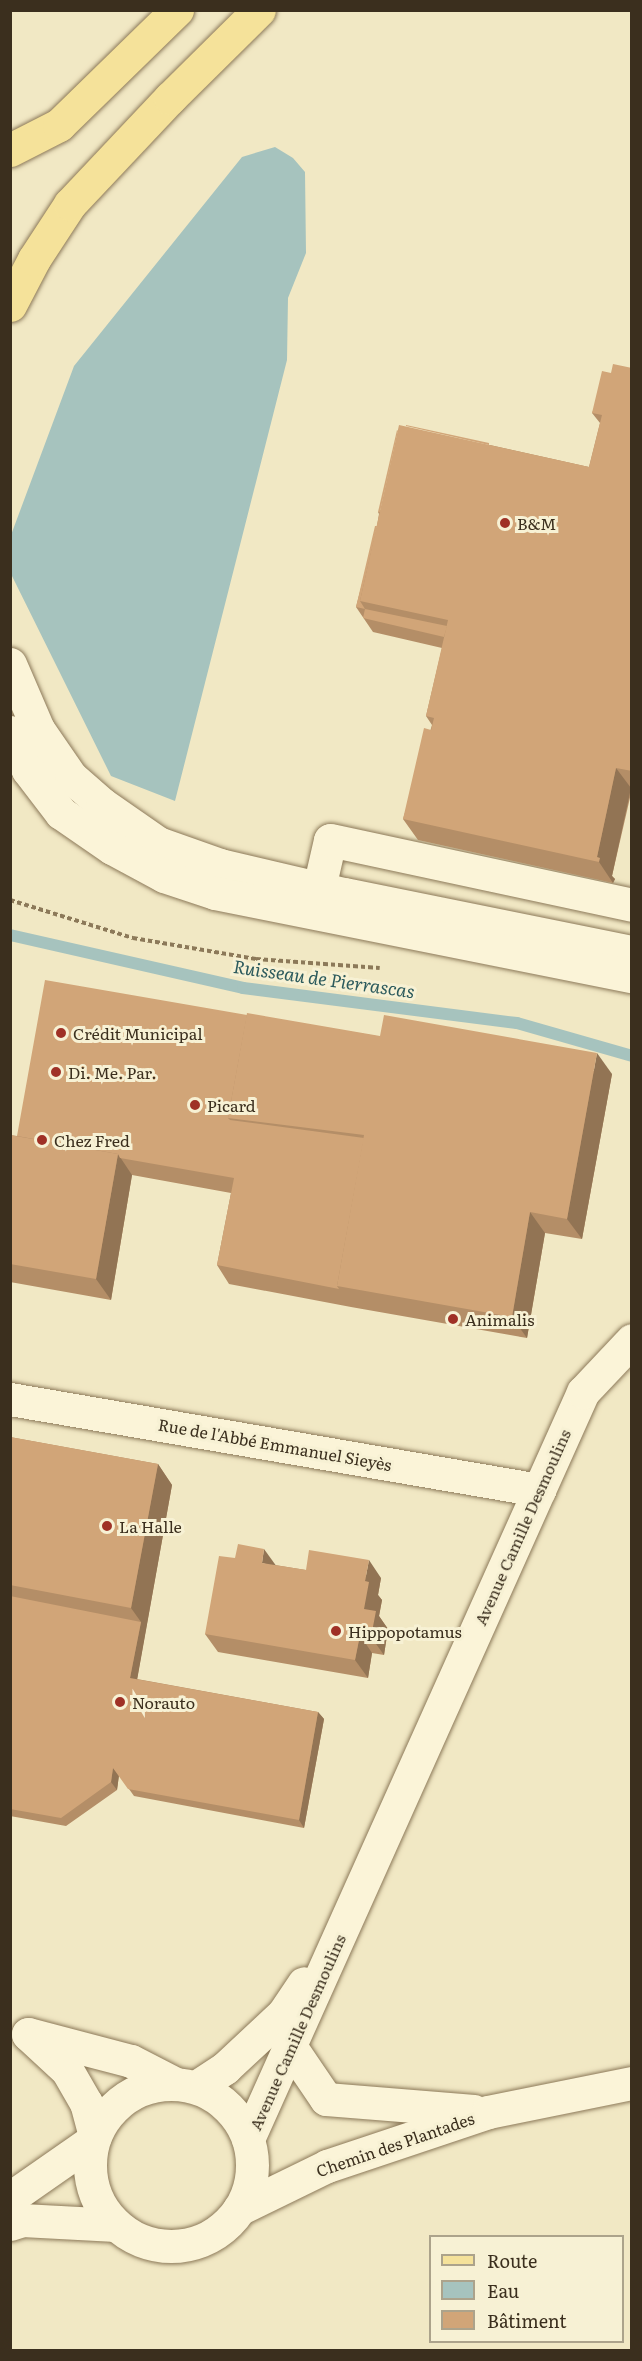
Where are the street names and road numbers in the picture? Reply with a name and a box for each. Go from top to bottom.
street label: Rue de l'Abbé Emmanuel Sieyès [157,1414,393,1474]
street label: Avenue Camille Desmoulins [470,1426,574,1628]
street label: Avenue Camille Desmoulins [245,1931,349,2133]
street label: Chemin des Plantades [314,2108,476,2180]

